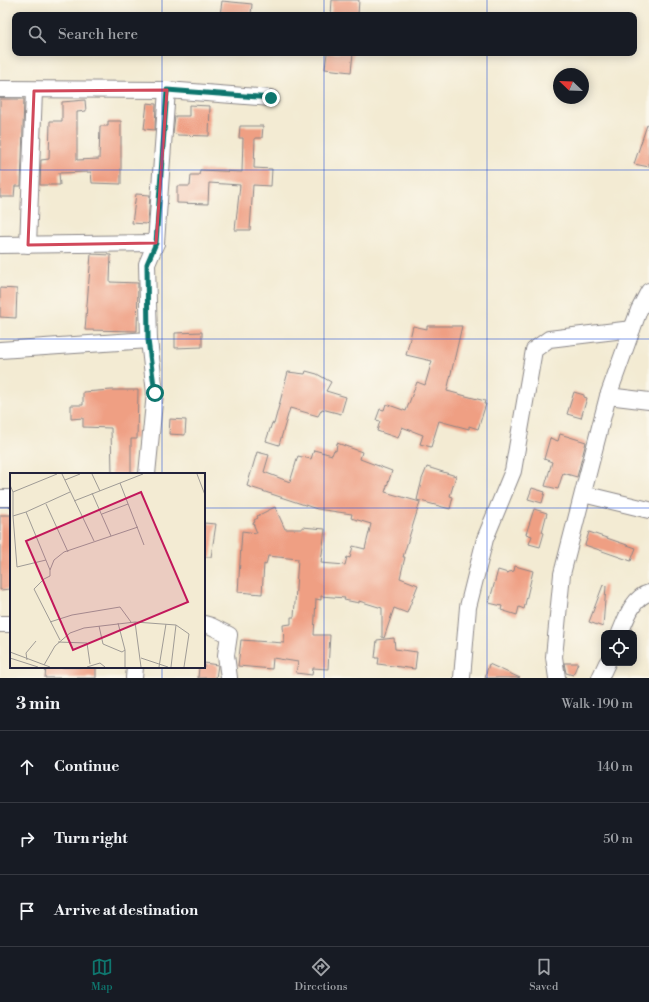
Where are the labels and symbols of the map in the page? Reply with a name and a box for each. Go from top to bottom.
north arrow [553,68,589,104]
route end [262,89,280,107]
route start [146,384,164,402]
inset map [10,473,205,668]

